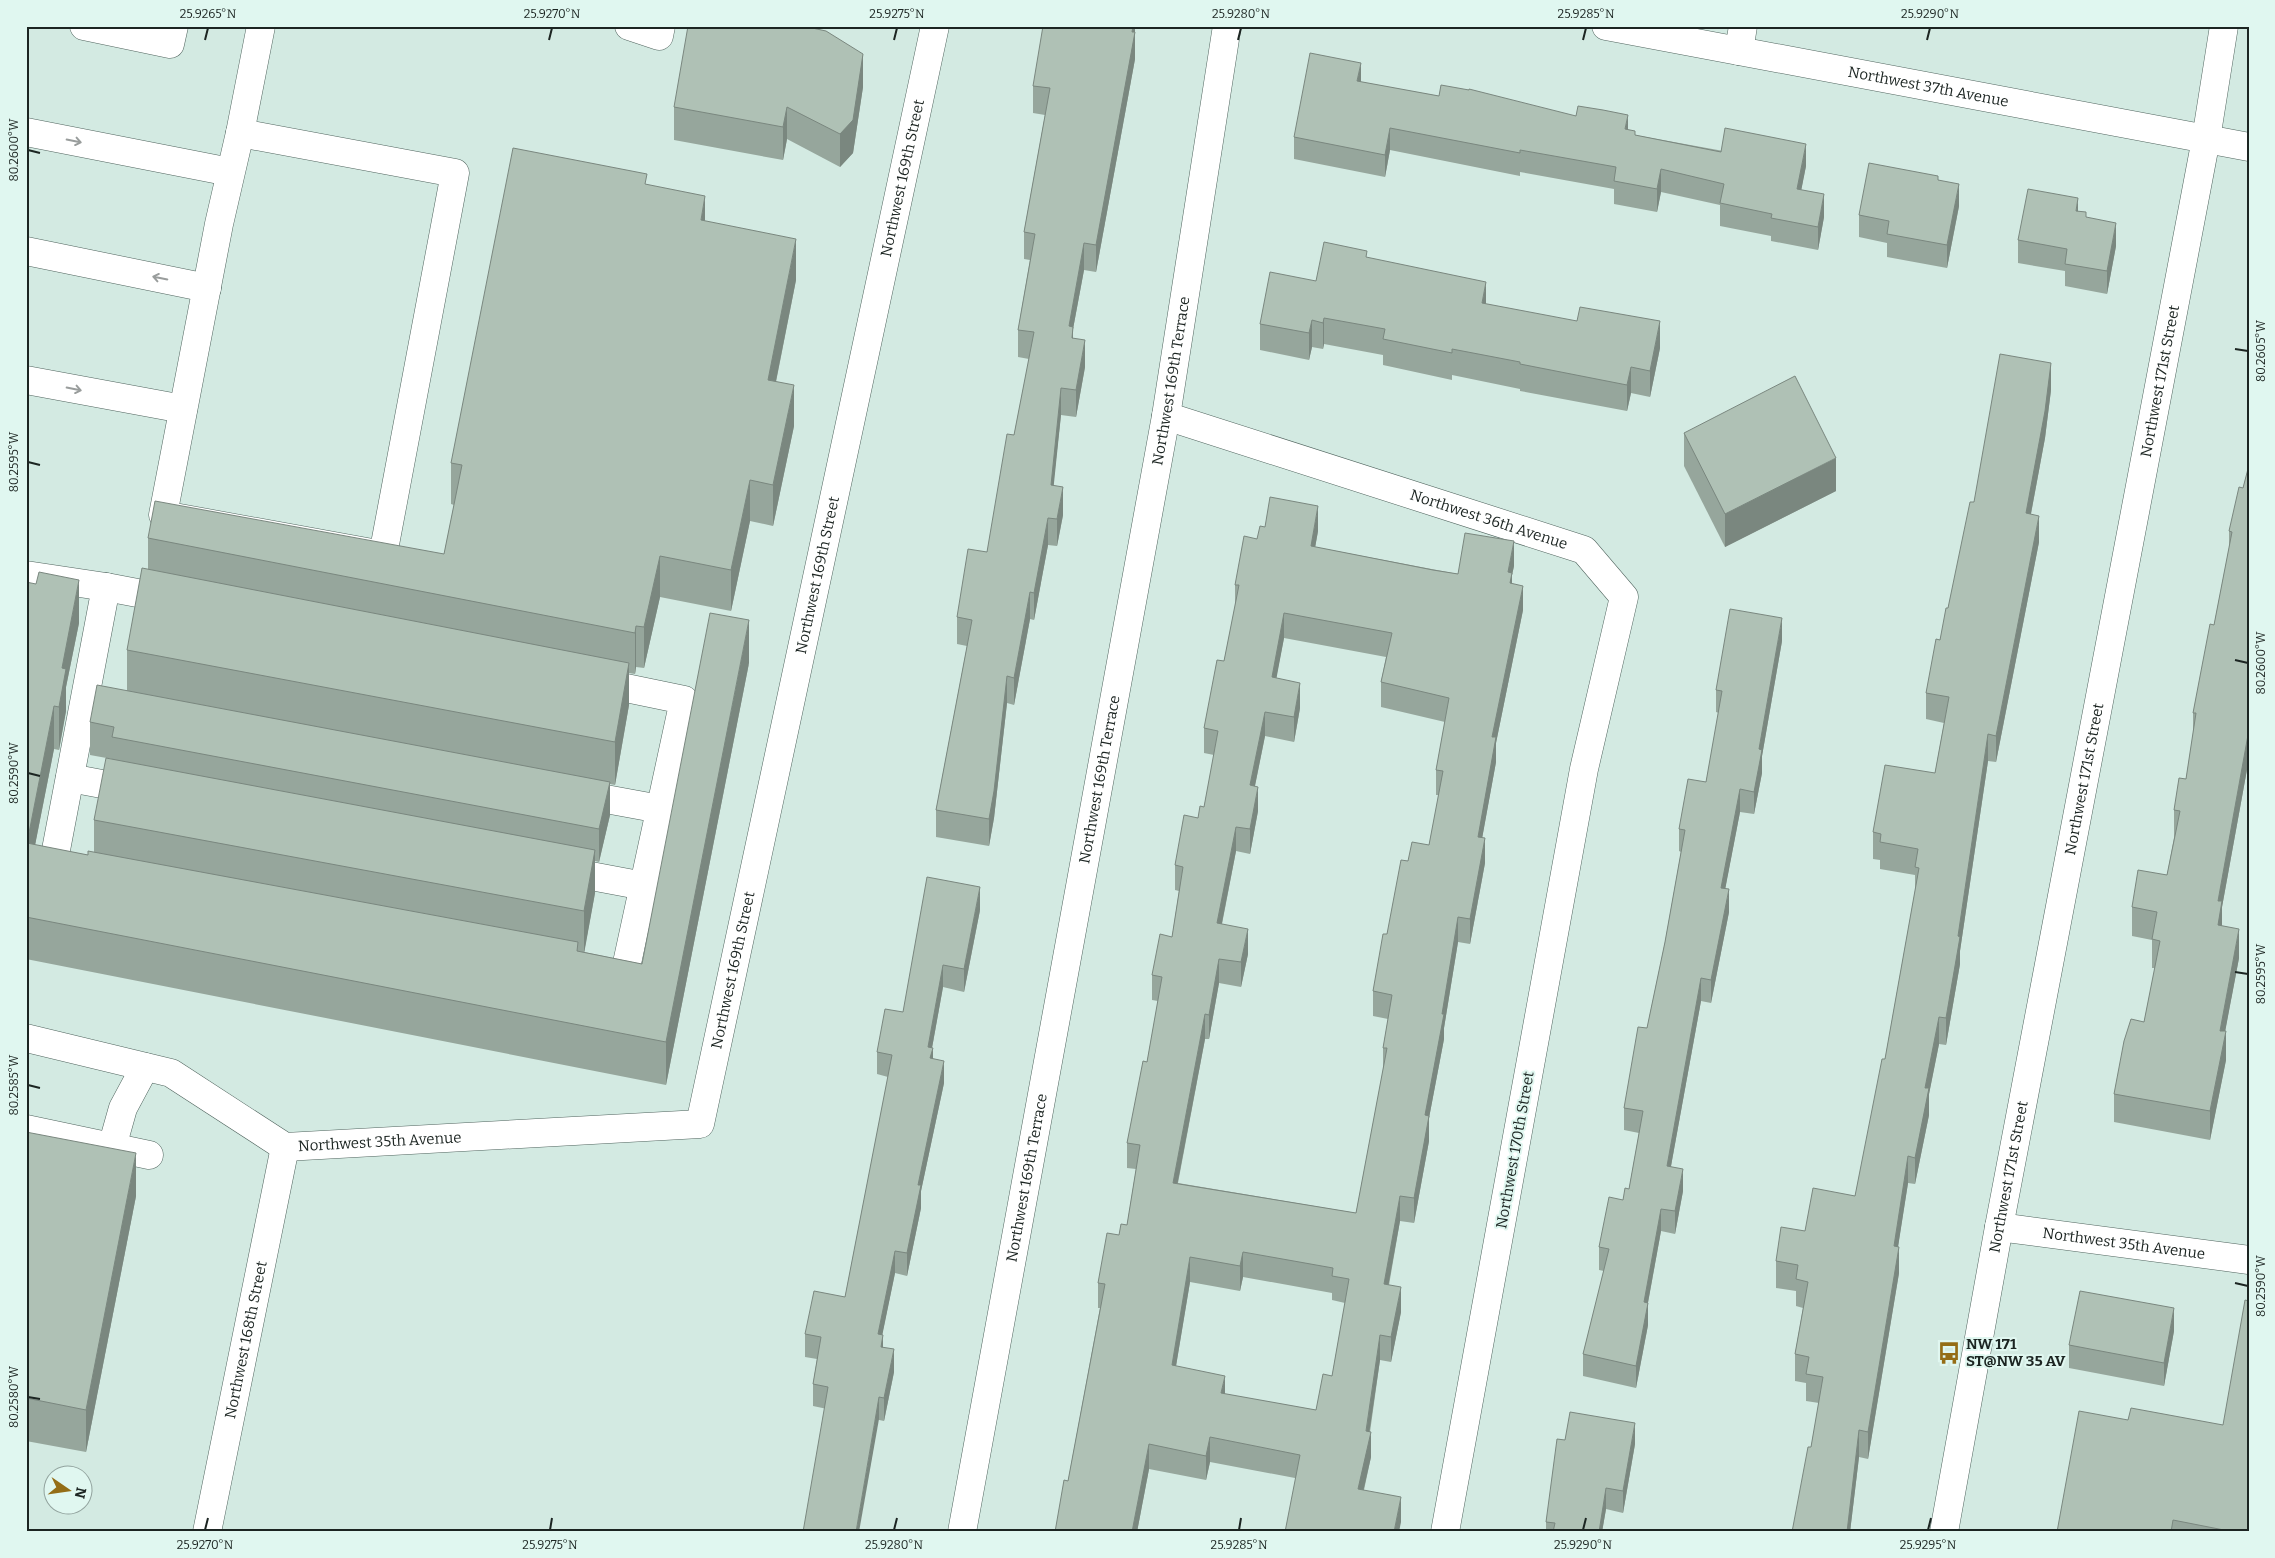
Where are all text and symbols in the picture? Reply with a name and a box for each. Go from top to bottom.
text: 25.9265°N [180,7,237,21]
text: 25.9270°N [524,7,581,21]
text: 25.9275°N [869,7,925,21]
text: 25.9280°N [1212,7,1271,21]
text: 25.9285°N [1558,7,1615,21]
text: 25.9290°N [1901,7,1959,21]
street label: Northwest 37th Avenue [1846,63,2010,111]
street label: Northwest 169th Street [877,97,928,258]
text: 80.2600°W [7,118,21,182]
one-way arrow [66,137,82,146]
one-way arrow [152,273,168,282]
street label: Northwest 169th Terrace [1148,295,1194,467]
street label: Northwest 171st Street [2137,303,2183,459]
text: 80.2605°W [2254,319,2268,382]
one-way arrow [66,385,82,394]
text: 80.2595°W [7,431,21,492]
street label: Northwest 36th Avenue [1408,486,1570,553]
street label: Northwest 169th Street [792,494,843,655]
text: 80.2600°W [2254,631,2268,695]
street label: Northwest 169th Terrace [1075,694,1124,865]
street label: Northwest 171st Street [2061,701,2108,857]
text: 80.2590°W [7,741,21,804]
street label: Northwest 169th Street [707,889,759,1051]
text: 80.2595°W [2254,943,2268,1004]
text: 80.2585°W [7,1054,21,1115]
street label: Northwest 170th Street [1492,1069,1538,1230]
street label: Northwest 169th Terrace [1003,1092,1051,1263]
street label: Northwest 171st Street [1986,1099,2032,1254]
street label: Northwest 35th Avenue [298,1128,462,1155]
street label: Northwest 35th Avenue [2042,1224,2206,1263]
text: 80.2590°W [2254,1254,2268,1317]
street label: Northwest 168th Street [221,1259,271,1420]
place label: NW 171 ST@NW 35 AV [1966,1335,2066,1370]
bus stop icon: NW 171 ST@NW 35 AV [1936,1340,1962,1366]
text: 80.2580°W [7,1365,21,1428]
north arrow [42,1466,92,1516]
text: N [71,1486,90,1500]
text: 25.9270°N [177,1538,234,1552]
text: 25.9275°N [522,1538,578,1552]
text: 25.9280°N [865,1538,924,1552]
text: 25.9285°N [1211,1538,1268,1552]
text: 25.9290°N [1554,1538,1612,1552]
text: 25.9295°N [1900,1538,1957,1552]

